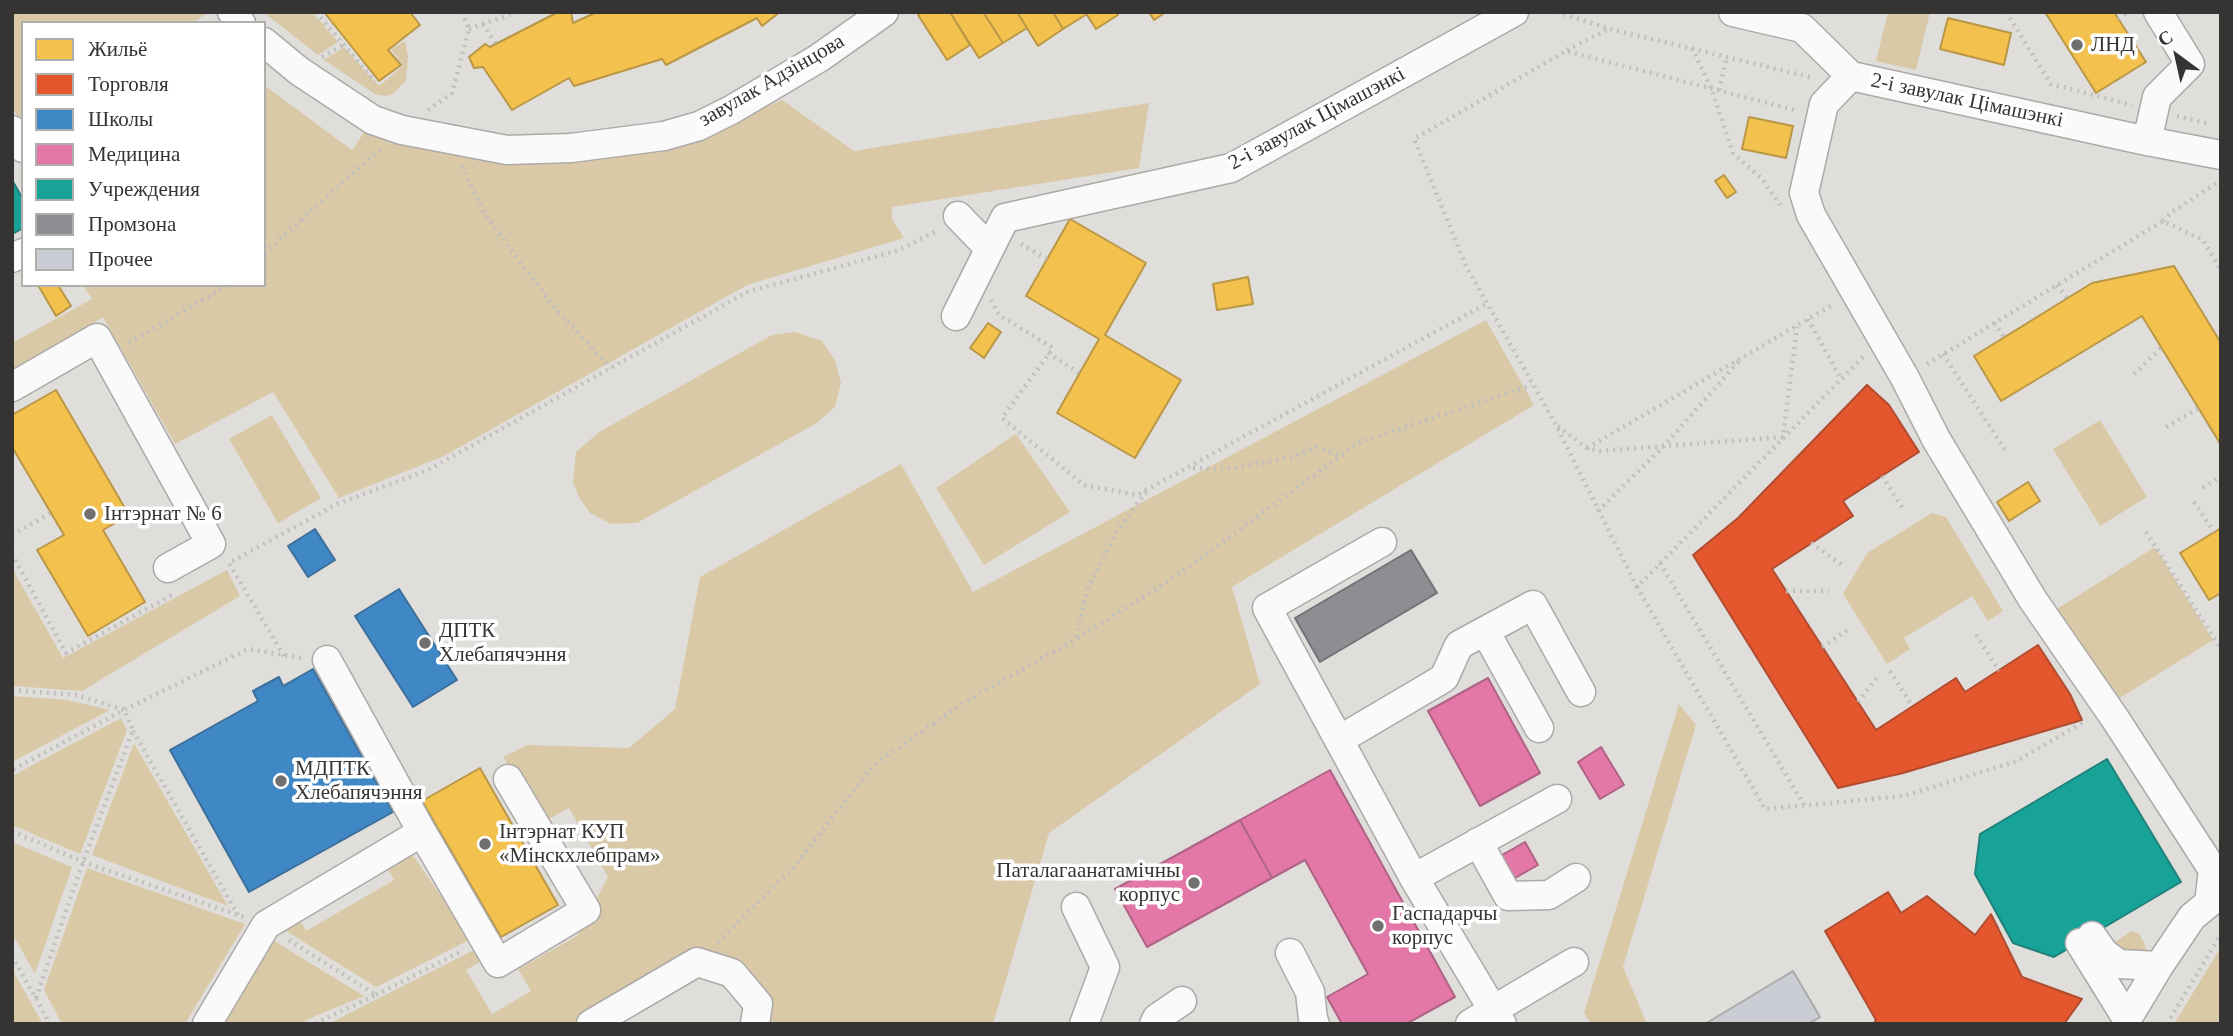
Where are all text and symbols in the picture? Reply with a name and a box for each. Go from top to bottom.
legend [21,21,266,287]
north arrow [2142,21,2212,91]
text: С [2154,25,2177,51]
street label: завулак Адзінцова [695,29,849,133]
place label: ЛНД [2091,32,2135,58]
text: Жильё [88,37,147,61]
marker: ЛНД [2069,37,2085,53]
street label: 2-і завулак Цімашэнкі [1224,62,1410,176]
street label: 2-і завулак Цімашэнкі [1868,68,2066,134]
text: Торговля [88,72,169,96]
text: Школы [88,107,153,131]
text: Медицина [88,142,180,166]
text: Учреждения [88,177,200,201]
text: Промзона [88,212,176,236]
text: Прочее [88,247,153,271]
place label: Інтэрнат № 6 [104,501,222,527]
marker: Інтэрнат № 6 [82,506,98,522]
place label: ДПТК Хлебапячэння [439,618,566,668]
marker: ДПТК Хлебапячэння [417,635,433,651]
place label: МДПТК Хлебапячэння [295,756,422,806]
marker: МДПТК Хлебапячэння [273,773,289,789]
place label: Інтэрнат КУП «Мінскхлебпрам» [499,819,661,869]
marker: Інтэрнат КУП «Мінскхлебпрам» [477,836,493,852]
place label: Паталагаанатамічны корпус [996,858,1180,908]
marker: Паталагаанатамічны корпус [1186,875,1202,891]
place label: Гаспадарчы корпус [1392,901,1497,951]
marker: Гаспадарчы корпус [1370,918,1386,934]

